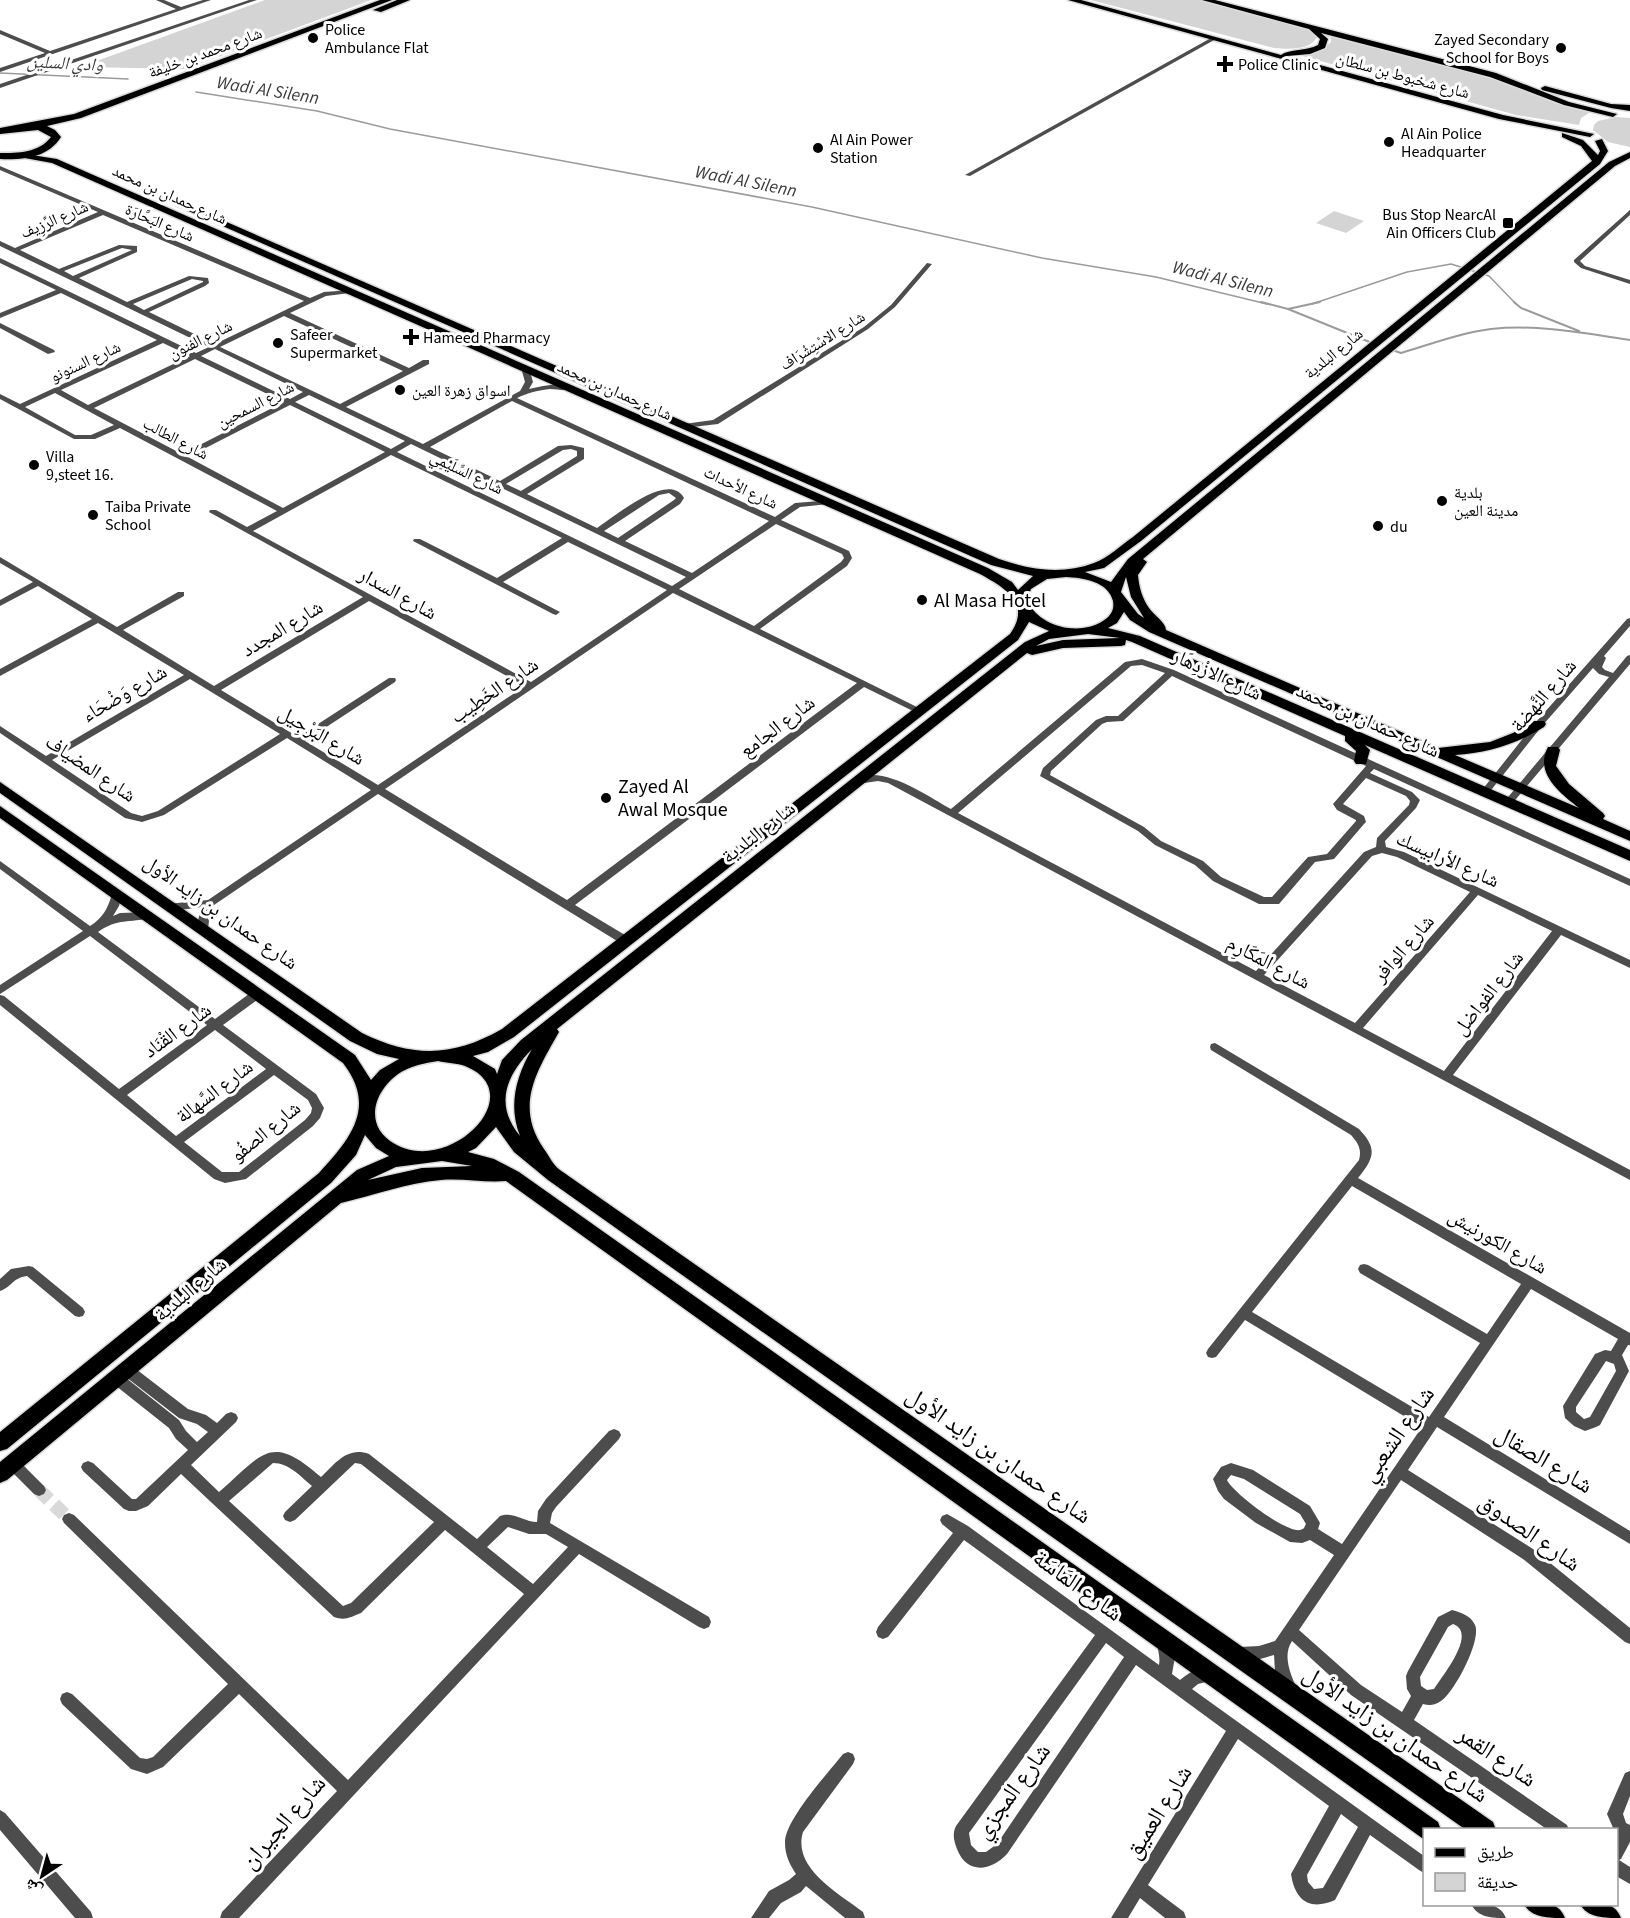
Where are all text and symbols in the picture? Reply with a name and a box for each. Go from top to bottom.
place label: Police Ambulance Flat [325,19,429,59]
street label: شارع محمد بن خليفة [146,22,265,84]
place label: Zayed Secondary School for Boys [1434,29,1550,69]
marker: Police Ambulance Flat [306,31,320,45]
marker: Zayed Secondary School for Boys [1554,41,1568,55]
street label: شارع شخبوط بن سلطان [1334,48,1472,104]
water label: وادي السلين [26,49,104,80]
place label: Police Clinic [1238,54,1319,76]
marker: Police Clinic [1216,55,1234,73]
water label: Wadi Al Silenn [215,70,321,111]
place label: Al Ain Police Headquarter [1401,123,1486,163]
place label: Al Ain Power Station [830,129,913,169]
marker: Al Ain Police Headquarter [1382,135,1396,149]
marker: Al Ain Power Station [811,141,825,155]
water label: Wadi Al Silenn [693,159,799,204]
street label: شارع حمدان بن محمد [109,160,230,230]
street label: شارع الرِّزِيف [17,196,92,245]
street label: شارع البَحَّارَة [122,199,197,247]
place label: Bus Stop NearcAl Ain Officers Club [1382,204,1496,244]
marker: Bus Stop NearcAl Ain Officers Club [1501,216,1515,230]
water label: Wadi Al Silenn [1170,255,1276,304]
street label: شارع الاسْتِشْرَاف [776,306,869,376]
street label: شارع الفنون [165,315,236,365]
street label: شارع البلدية [1300,323,1368,384]
place label: Safeer Supermarket [290,324,378,364]
place label: Hameed Pharmacy [423,327,551,349]
marker: Hameed Pharmacy [404,330,418,344]
street label: شارع السنونو [47,336,124,388]
marker: Safeer Supermarket [271,336,285,350]
street label: شارع حمدان بن محمد [554,356,675,426]
street label: شارع السمحين [213,376,298,434]
place label: اسواق زهرة العين [412,380,511,402]
marker: اسواق زهرة العين [393,383,407,397]
street label: شارع الطالب [139,412,212,465]
place label: Villa 9,steet 16. [46,446,114,486]
street label: شارع السِّلَيْمِي [426,446,507,501]
marker: Villa 9,steet 16. [27,458,41,472]
street label: شارع الأحداث [700,461,781,515]
place label: بلدية مدينة العين [1454,482,1518,522]
marker: بلدية مدينة العين [1435,494,1449,508]
place label: Taiba Private School [105,496,191,536]
marker: Taiba Private School [86,508,100,522]
place label: du [1390,516,1408,538]
marker: du [1371,519,1385,533]
street label: شارع السدار [352,560,442,627]
place label: Al Masa Hotel [934,587,1046,615]
marker: Al Masa Hotel [915,593,929,607]
street label: شارع المجدد [237,594,328,664]
street label: شارع الازْدِهَار [1166,641,1266,708]
street label: شارع الخَطِيب [445,651,544,731]
street label: شارع النَّهضة [1504,653,1584,738]
street label: شارع وَضْحَاء [77,658,172,730]
street label: شارع حمدان بن محمد [1291,677,1444,765]
street label: شارع الجامع [734,689,821,764]
street label: شارع البَرْجِيل [273,699,370,773]
street label: شارع المضياف [39,728,141,810]
place label: Zayed Al Awal Mosque [618,773,728,824]
marker: Zayed Al Awal Mosque [599,791,613,805]
street label: شارع البلدية [716,795,802,871]
street label: شارع الأرابيسك [1392,825,1504,895]
street label: شارع حمدان بن زايد الأول [137,849,304,977]
street label: شارع الوافر [1366,909,1441,989]
street label: شارع المَكَارِم [1222,929,1315,997]
street label: شارع الفواضل [1447,945,1531,1042]
street label: شارع القْنَاد [138,997,217,1065]
street label: شارع السَّهالة [170,1053,259,1130]
street label: شارع الصفُو [224,1095,307,1169]
street label: شارع الكورنيش [1443,1202,1552,1282]
street label: شارع البلدية [148,1251,233,1328]
street label: شارع حمدان بن زايد الأول [899,1378,1099,1533]
street label: شارع الشعبي [1351,1379,1444,1490]
street label: شارع الصقال [1488,1416,1600,1503]
street label: شارع الصدوق [1471,1484,1588,1581]
street label: شارع المَاسَة [1025,1541,1130,1630]
street label: شارع حمدان بن زايد الأول [1296,1657,1496,1812]
street label: شارع القمر [1449,1716,1544,1796]
street label: شارع المجزي [965,1736,1060,1847]
street label: شارع العميق [1116,1758,1201,1866]
street label: شارع الجيران [232,1767,334,1877]
legend [1423,1828,1618,1906]
text: طريق [1477,1840,1514,1865]
north arrow [12,1846,72,1906]
text: حديقة [1477,1870,1518,1895]
text: ش [20,1873,47,1901]

